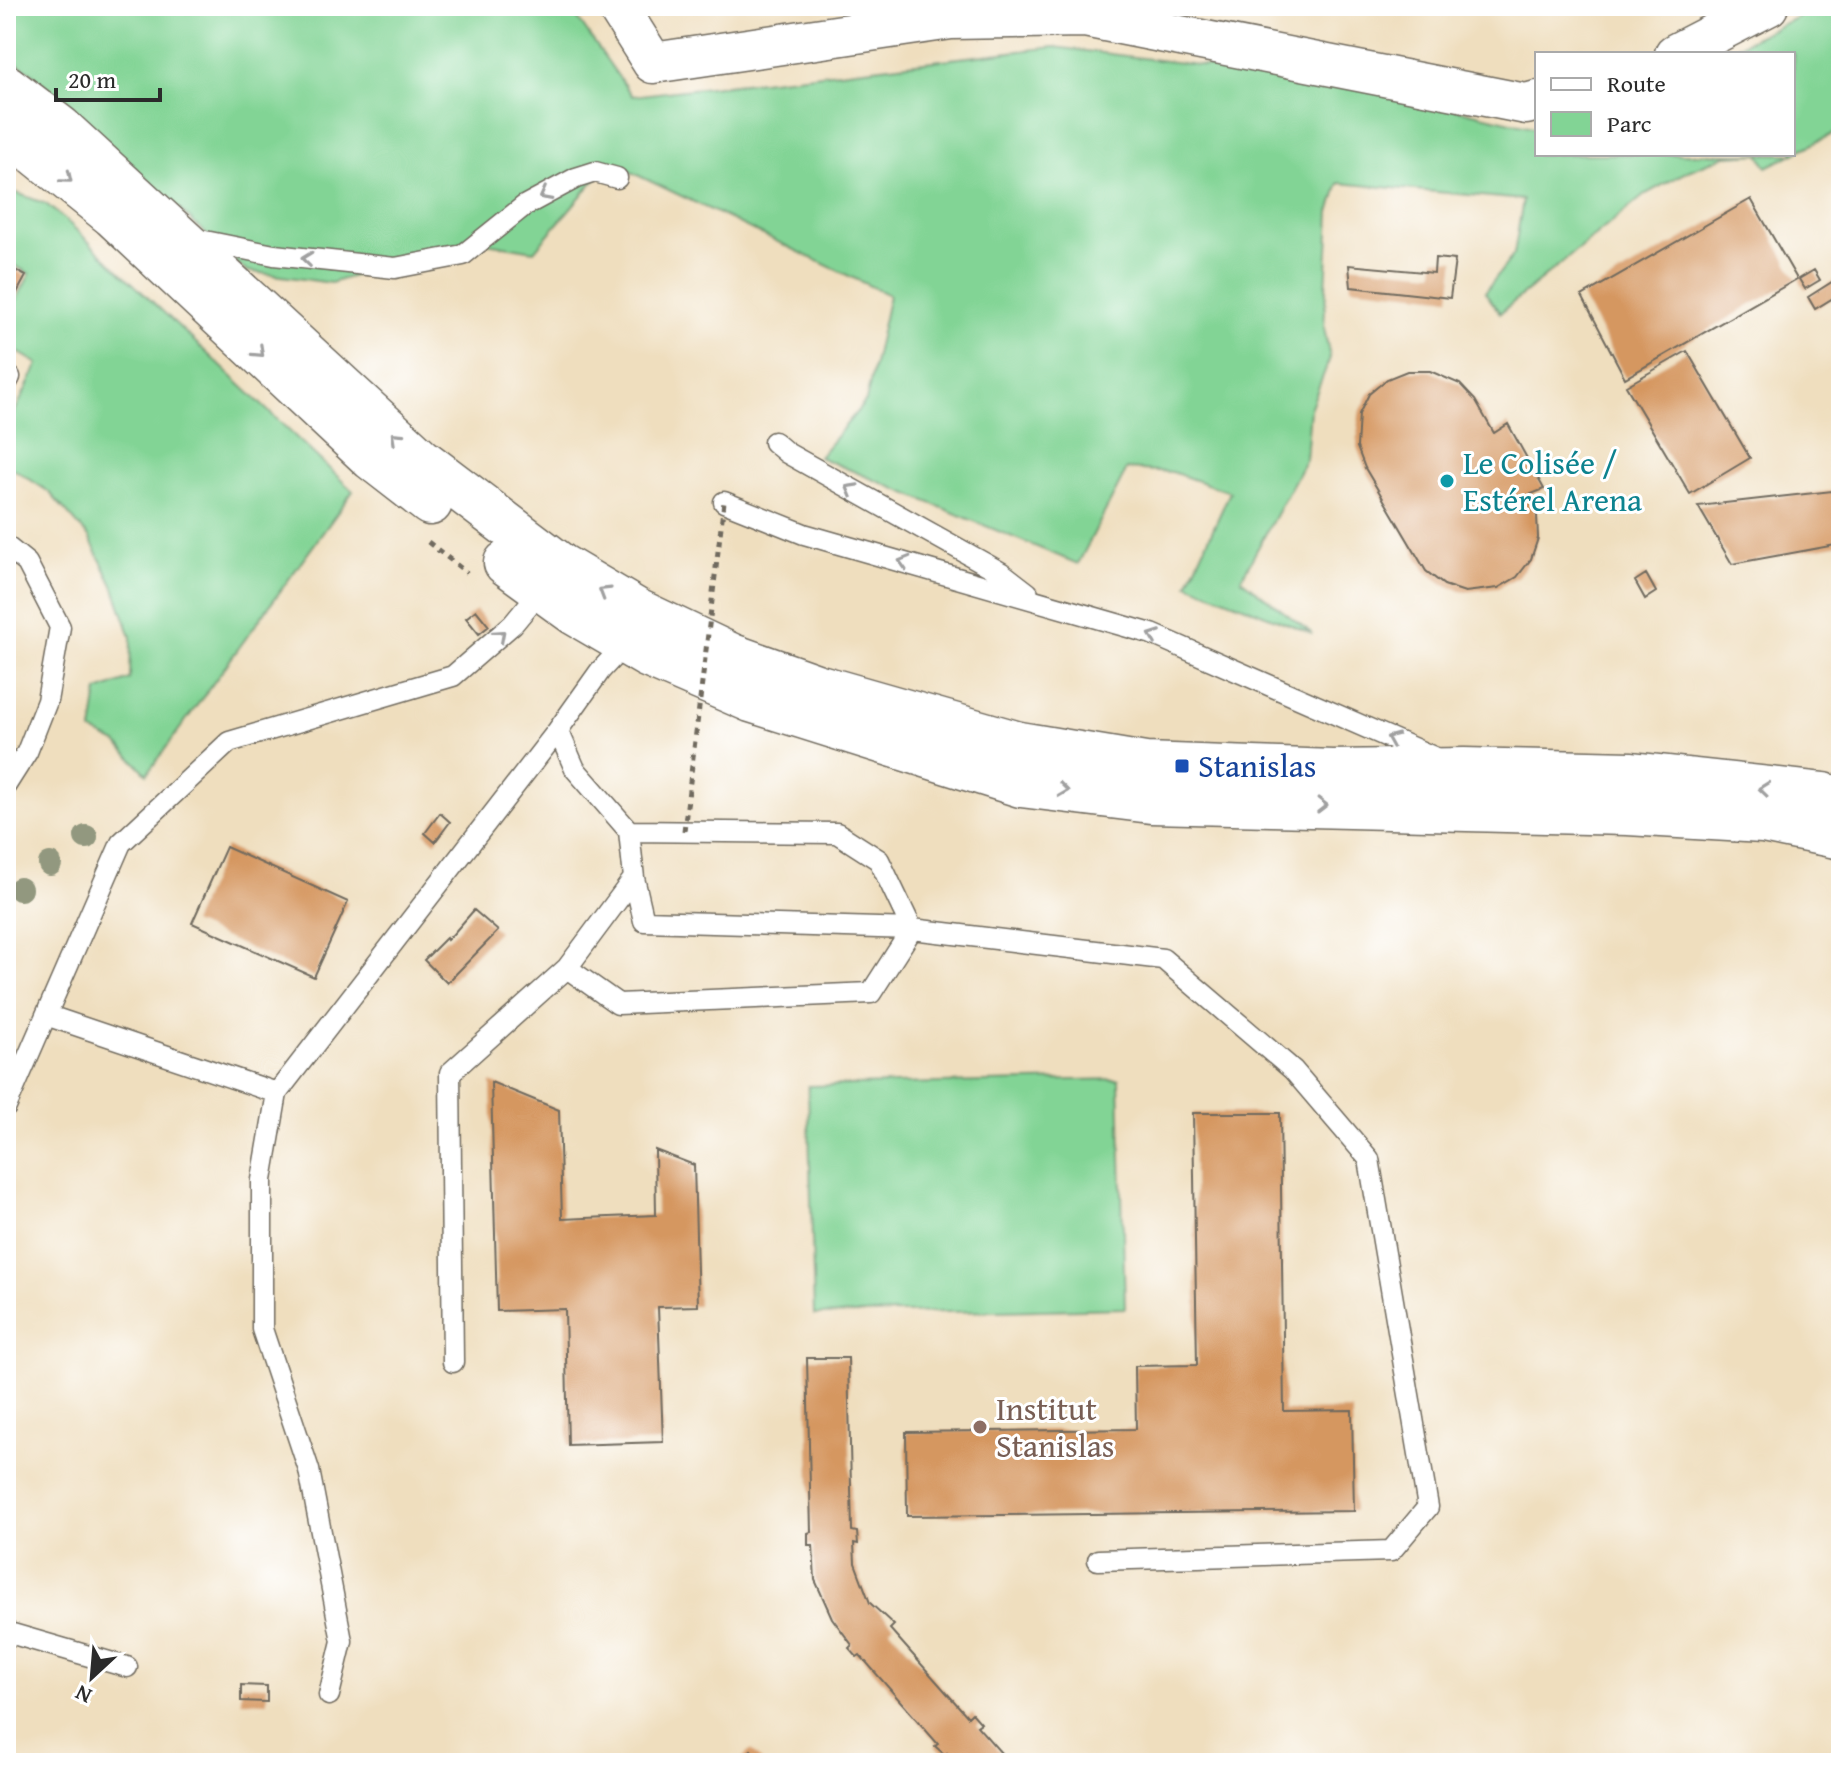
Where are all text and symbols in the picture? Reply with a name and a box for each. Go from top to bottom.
scale bar [56,52,160,102]
legend [1535,52,1795,156]
text: 20 m [68,62,116,97]
text: Route [1607,66,1666,101]
text: Parc [1607,106,1652,141]
one-way arrow [58,168,72,183]
one-way arrow [539,185,553,200]
one-way arrow [300,250,313,267]
one-way arrow [250,343,265,357]
one-way arrow [391,432,406,446]
place label: Le Colisée / Estérel Arena [1463,439,1642,523]
marker: Le Colisée / Estérel Arena [1438,472,1456,490]
one-way arrow [845,483,859,498]
one-way arrow [898,555,912,572]
one-way arrow [599,586,613,602]
one-way arrow [1148,629,1162,646]
one-way arrow [490,630,505,645]
one-way arrow [1386,733,1401,749]
place label: Stanislas [1198,742,1317,789]
marker: Stanislas [1173,757,1191,775]
one-way arrow [1757,780,1770,797]
one-way arrow [1056,781,1070,798]
one-way arrow [1316,796,1329,814]
place label: Institut Stanislas [996,1385,1115,1469]
marker: Institut Stanislas [971,1418,989,1436]
north arrow [52,1637,132,1717]
text: N [69,1677,97,1713]

